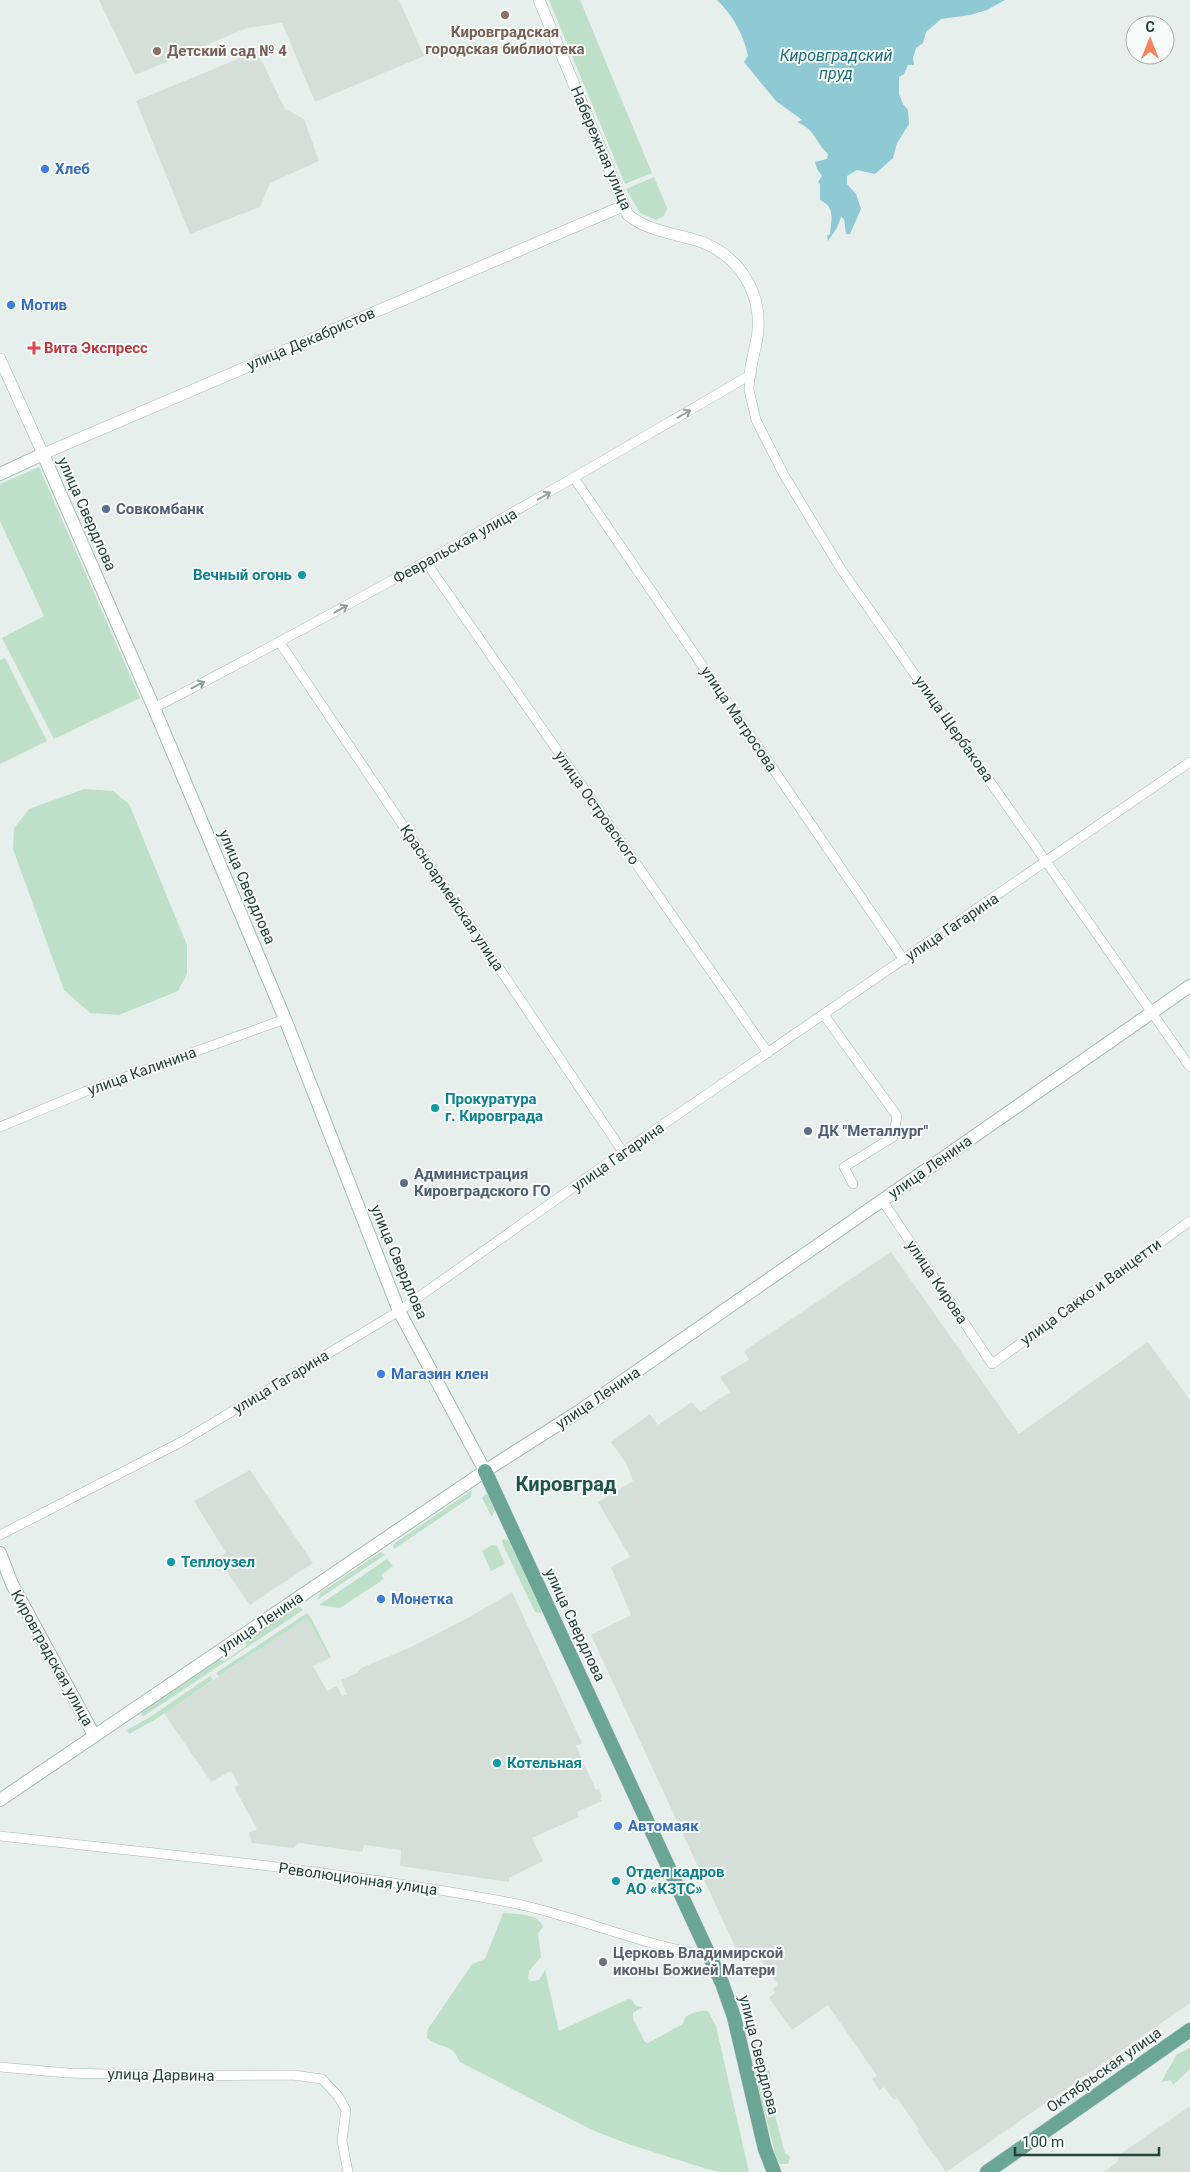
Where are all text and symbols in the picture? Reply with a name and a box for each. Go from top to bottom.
marker: Кировградская городская библиотека [499,9,511,21]
north arrow [1125,15,1175,65]
text: С [1145,19,1155,35]
place label: Кировградская городская библиотека [425,23,585,58]
place label: Детский сад № 4 [167,42,287,60]
marker: Детский сад № 4 [151,45,163,57]
water label: Кировградский пруд [780,46,892,83]
street label: Набережная улица [567,83,635,213]
place label: Хлеб [55,160,90,178]
marker: Хлеб [39,163,51,175]
place label: Мотив [21,296,67,314]
marker: Мотив [5,299,17,311]
street label: улица Декабристов [244,304,378,374]
place label: Вита Экспресс [44,339,148,357]
marker: Вита Экспресс [28,342,40,354]
one-way arrow [677,408,691,418]
street label: улица Свердлова [54,454,120,574]
one-way arrow [536,490,551,500]
place label: Совкомбанк [116,500,205,518]
marker: Совкомбанк [100,503,112,515]
street label: Февральская улица [390,504,520,588]
place label: Вечный огонь [193,566,292,584]
marker: Вечный огонь [296,569,308,581]
one-way arrow [334,604,348,614]
street label: улица Матросова [697,663,781,775]
street label: улица Щербакова [911,672,997,786]
one-way arrow [190,680,205,690]
street label: улица Островского [551,748,643,868]
street label: Красноармейская улица [396,821,508,975]
street label: улица Свердлова [215,827,279,947]
street label: улица Гагарина [902,889,1002,965]
street label: улица Калинина [85,1043,199,1099]
place label: Прокуратура г. Кировграда [445,1090,543,1125]
marker: Прокуратура г. Кировграда [429,1102,441,1114]
street label: улица Гагарина [569,1119,667,1195]
place label: ДК "Металлург" [818,1122,928,1140]
marker: ДК "Металлург" [802,1125,814,1137]
street label: улица Ленина [885,1132,975,1202]
place label: Администрация Кировградского ГО [414,1165,551,1200]
marker: Администрация Кировградского ГО [398,1177,410,1189]
street label: улица Свердлова [367,1202,431,1322]
street label: улица Сакко и Ванцетти [1017,1235,1165,1349]
street label: улица Кирова [902,1237,972,1327]
street label: улица Гагарина [230,1346,332,1418]
street label: улица Ленина [553,1363,643,1433]
place label: Магазин клен [391,1365,488,1383]
marker: Магазин клен [375,1368,387,1380]
district label: Кировград [516,1472,617,1496]
place label: Теплоузел [181,1553,255,1571]
marker: Теплоузел [165,1556,177,1568]
street label: улица Свердлова [541,1566,609,1684]
street label: Кировградская улица [7,1587,97,1729]
street label: улица Ленина [216,1588,306,1658]
place label: Монетка [391,1590,453,1608]
marker: Монетка [375,1593,387,1605]
place label: Котельная [507,1754,582,1772]
marker: Котельная [491,1757,503,1769]
place label: Автомаяк [628,1817,699,1835]
marker: Автомаяк [612,1820,624,1832]
street label: Революционная улица [278,1859,438,1899]
place label: Отдел кадров АО «КЗТС» [626,1863,725,1898]
marker: Отдел кадров АО «КЗТС» [610,1875,622,1887]
place label: Церковь Владимирской иконы Божией Матери [613,1944,783,1979]
marker: Церковь Владимирской иконы Божией Матери [597,1956,609,1968]
street label: улица Свердлова [735,1993,783,2117]
street label: Октябрьская улица [1043,2024,1165,2116]
street label: улица Дарвина [107,2065,215,2085]
scale bar [1015,2124,1159,2156]
text: 100 m [1022,2133,1064,2151]

